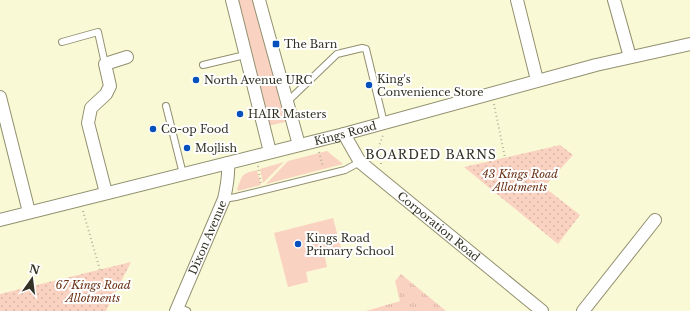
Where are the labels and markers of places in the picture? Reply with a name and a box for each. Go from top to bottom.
place label: The Barn [284,37,338,51]
marker: The Barn [271,39,281,49]
place label: King's Convenience Store [377,72,484,99]
place label: North Avenue URC [204,73,313,87]
marker: North Avenue URC [191,75,201,85]
marker: King's Convenience Store [364,80,374,90]
place label: HAIR Masters [248,107,326,121]
marker: HAIR Masters [235,109,245,119]
place label: Co-op Food [161,122,229,136]
marker: Co-op Food [148,124,158,134]
place label: Mojlish [195,141,238,155]
marker: Mojlish [182,143,192,153]
place label: Kings Road Primary School [306,231,395,258]
marker: Kings Road Primary School [293,239,303,249]

